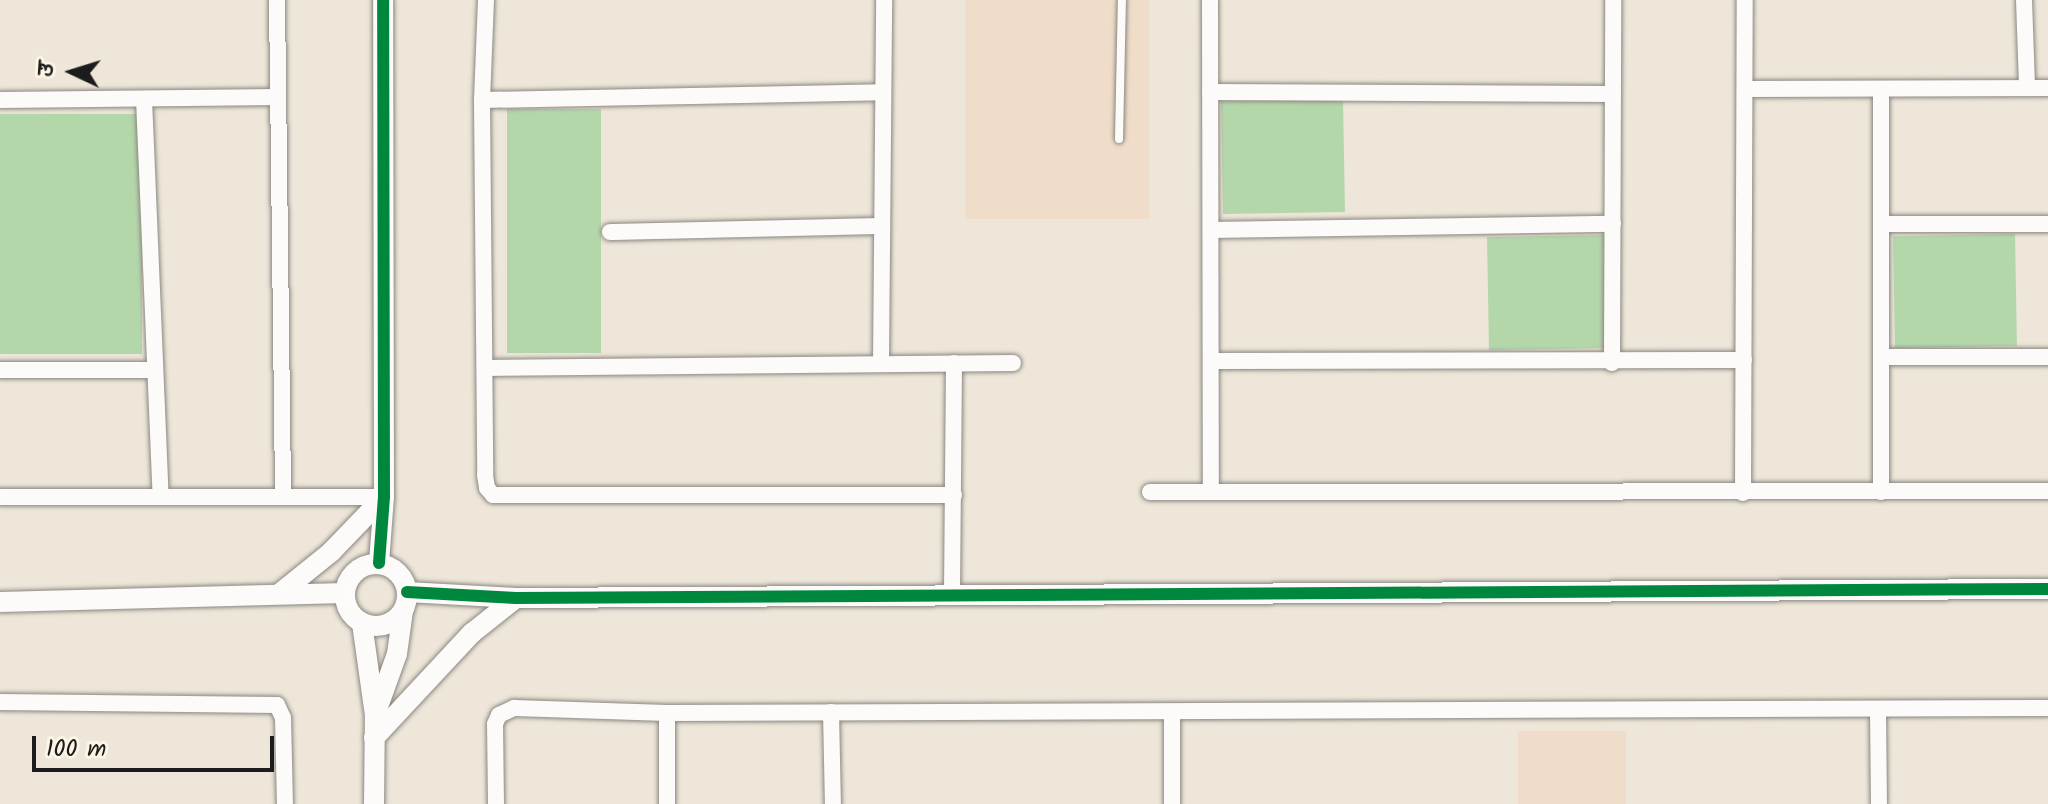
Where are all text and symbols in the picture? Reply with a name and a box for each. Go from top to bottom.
north arrow [32,32,112,112]
text: उ [30,62,65,78]
scale bar [36,720,278,770]
text: 100 m [46,730,106,769]

